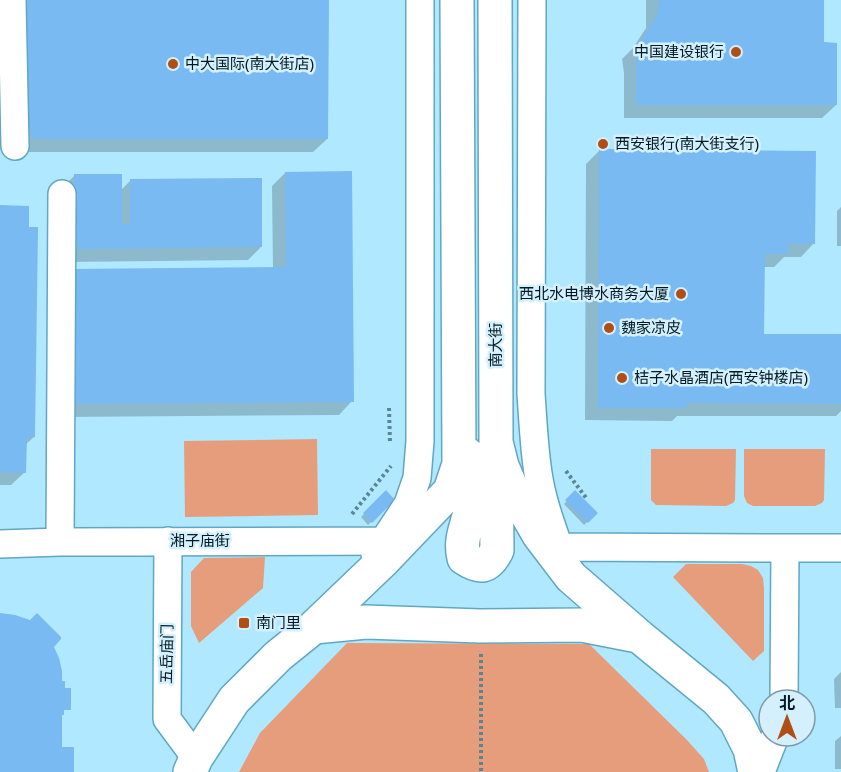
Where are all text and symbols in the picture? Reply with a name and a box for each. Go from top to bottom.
place label: 中国建设银行 [634,41,724,61]
marker: 中国建设银行 [729,45,743,59]
place label: 中大国际(南大街店) [185,53,314,73]
marker: 中大国际(南大街店) [166,57,180,71]
place label: 西安银行(南大街支行) [615,133,759,153]
marker: 西安银行(南大街支行) [596,137,610,151]
place label: 西北水电博水商务大厦 [519,283,669,303]
marker: 西北水电博水商务大厦 [674,287,688,301]
place label: 魏家凉皮 [621,317,681,337]
marker: 魏家凉皮 [602,321,616,335]
street label: 南大街 [485,322,505,368]
place label: 桔子水晶酒店(西安钟楼店) [634,367,808,387]
marker: 桔子水晶酒店(西安钟楼店) [615,371,629,385]
street label: 湘子庙街 [170,530,230,550]
place label: 南门里 [256,612,301,632]
marker: 南门里 [237,616,251,630]
street label: 五岳庙门 [155,624,177,684]
north arrow [757,688,817,748]
text: 北 [779,692,795,714]

